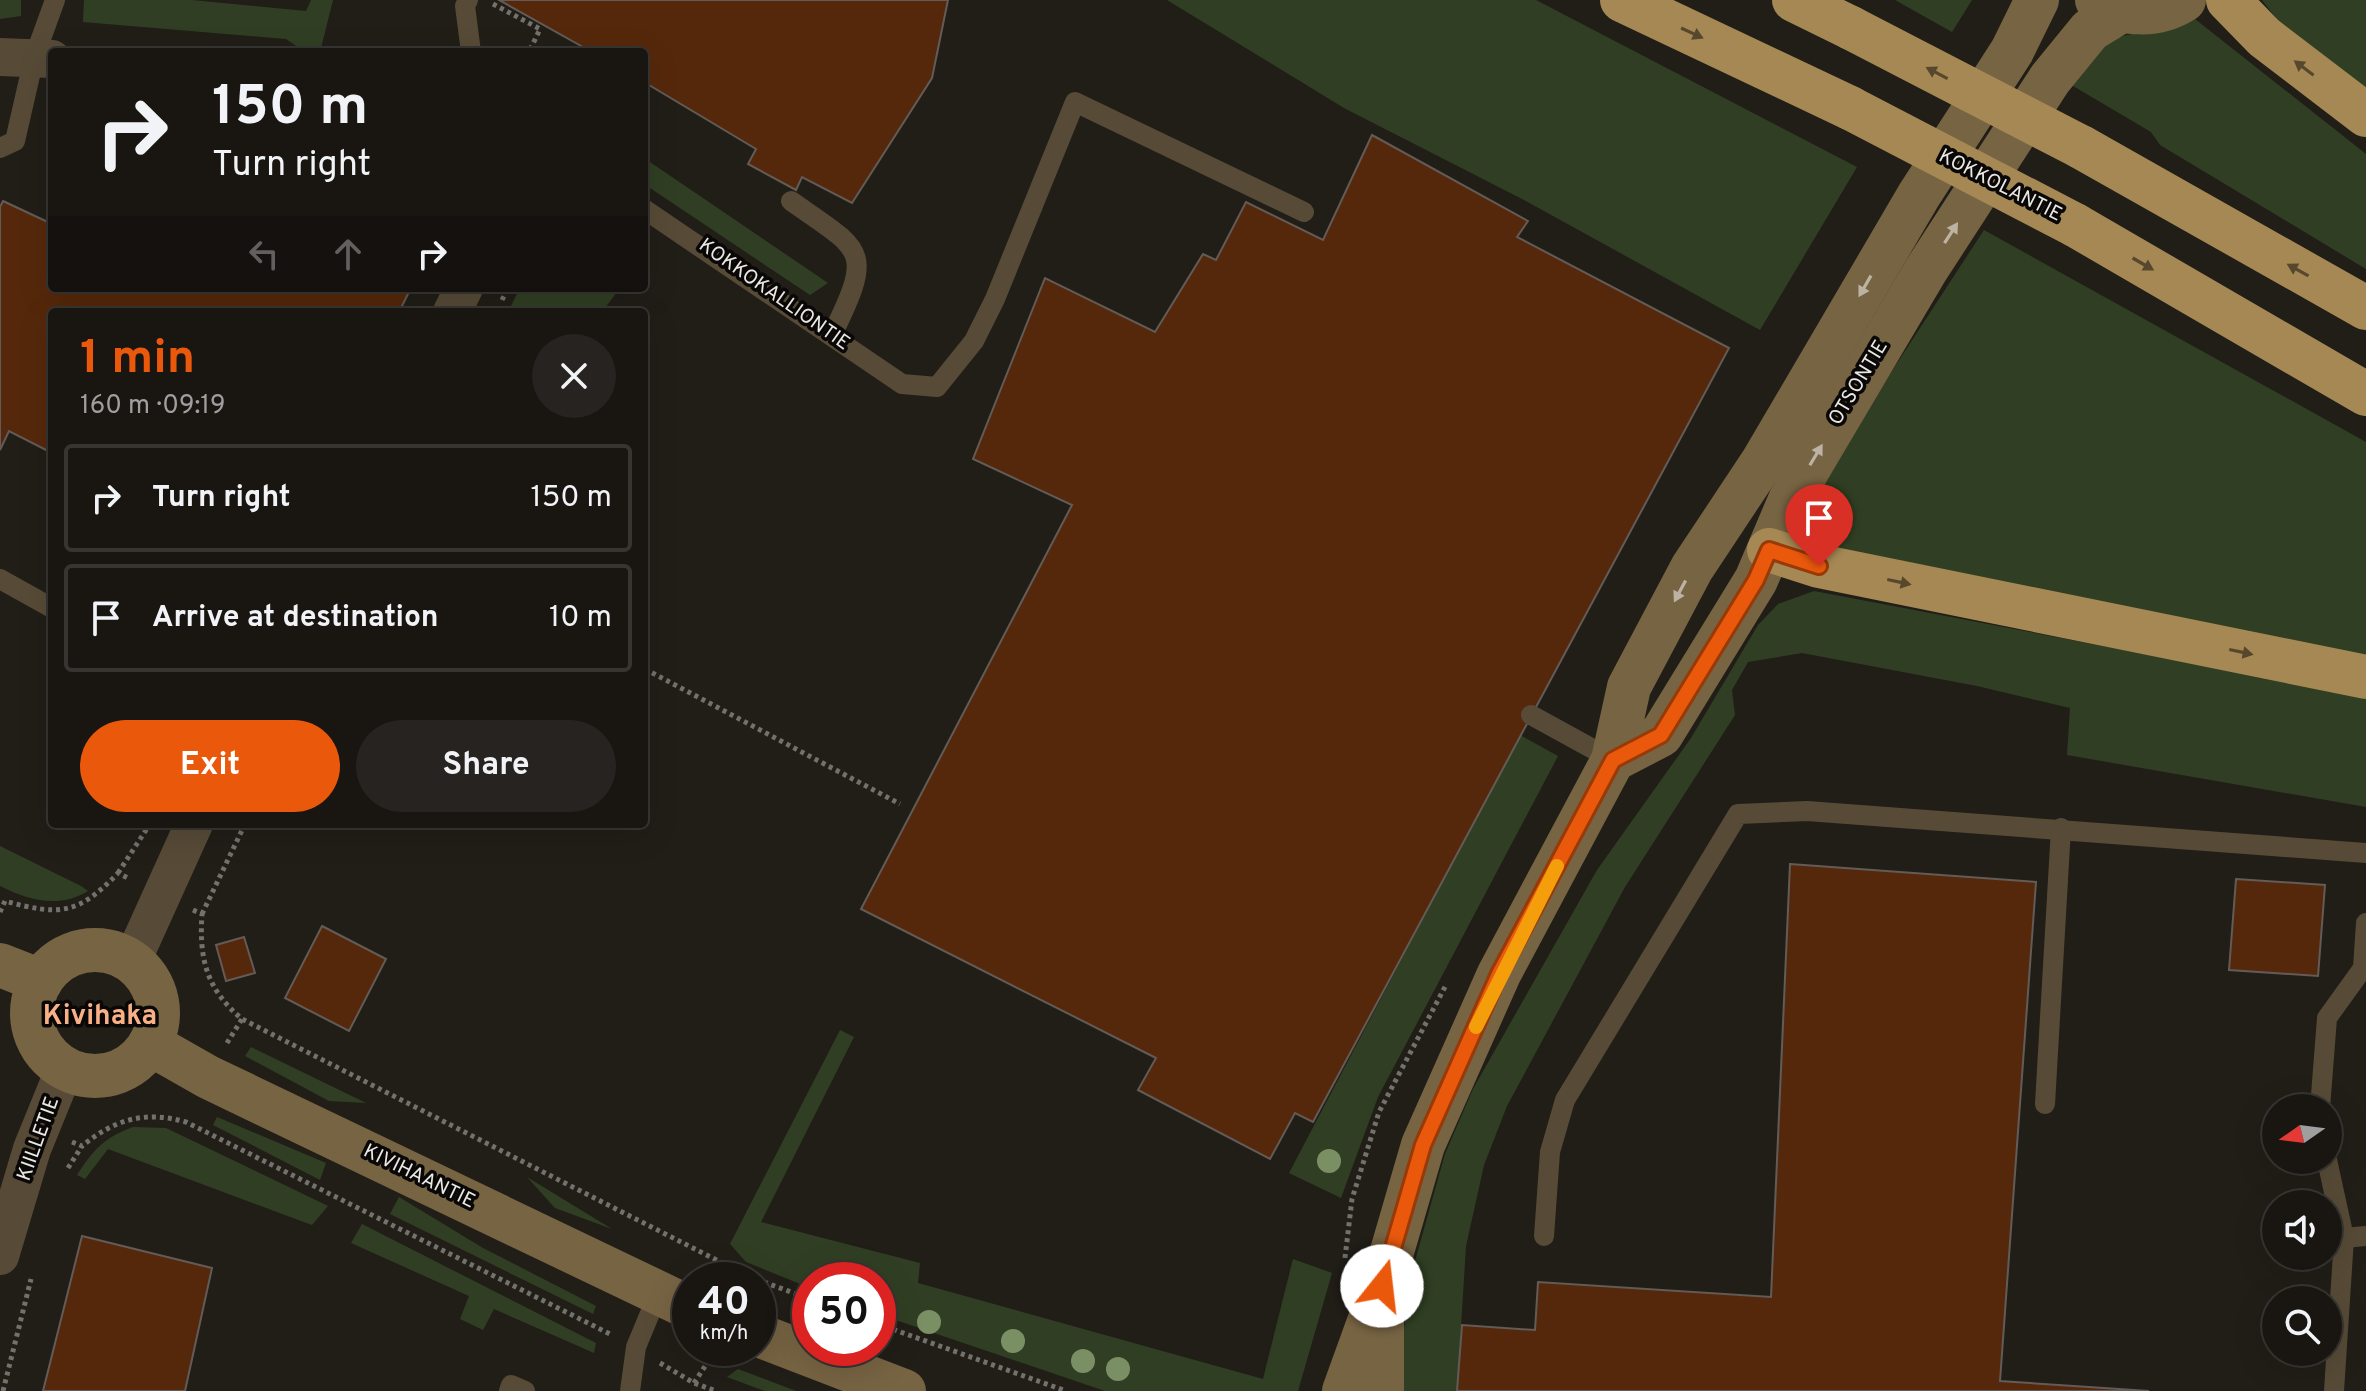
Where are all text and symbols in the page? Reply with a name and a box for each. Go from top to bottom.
one-way arrow [1681,26,1704,40]
one-way arrow [2294,60,2314,76]
one-way arrow [1926,66,1949,79]
text: 150 m [212,74,368,144]
icon: right [80,80,184,184]
text: Turn right [212,143,371,189]
street label: KOKKOLANTIE [1934,144,2066,228]
one-way arrow [1943,222,1958,243]
icon: left [242,232,286,276]
icon: ahead [326,232,370,276]
icon: right [410,232,454,276]
street label: KOKKOKALLIONTIE [693,233,855,357]
one-way arrow [2131,257,2154,271]
one-way arrow [2287,263,2309,277]
one-way arrow [1858,275,1872,297]
text: 1 min [80,330,195,390]
button: close [532,334,616,418]
street label: OTSONTIE [1823,336,1895,430]
text: 160 m · 09:19 [80,390,226,423]
one-way arrow [1809,444,1823,466]
icon: right [84,476,128,520]
text: Turn right [152,480,290,517]
text: 150 m [531,480,612,517]
pin [1785,484,1853,566]
icon: arrive [1797,496,1841,540]
one-way arrow [1886,576,1911,589]
one-way arrow [1673,580,1687,602]
icon: arrive [84,596,128,640]
text: Arrive at destination [152,600,438,637]
text: 10 m [549,600,612,637]
one-way arrow [2228,646,2253,658]
button: Exit [80,720,340,812]
button: Share [356,720,616,812]
district label: Kivihaka [43,999,157,1035]
street label: KIILLETIE [12,1093,66,1185]
north arrow [2262,1094,2342,1174]
map controls [2262,1094,2342,1366]
street label: KIVIHAANTIE [359,1139,479,1215]
button: sound [2262,1190,2342,1270]
position arrow [1340,1244,1424,1328]
speed limit sign: 50 [792,1262,896,1366]
text: 40 [698,1279,750,1329]
button: search [2262,1286,2342,1366]
text: km/h [700,1321,748,1347]

